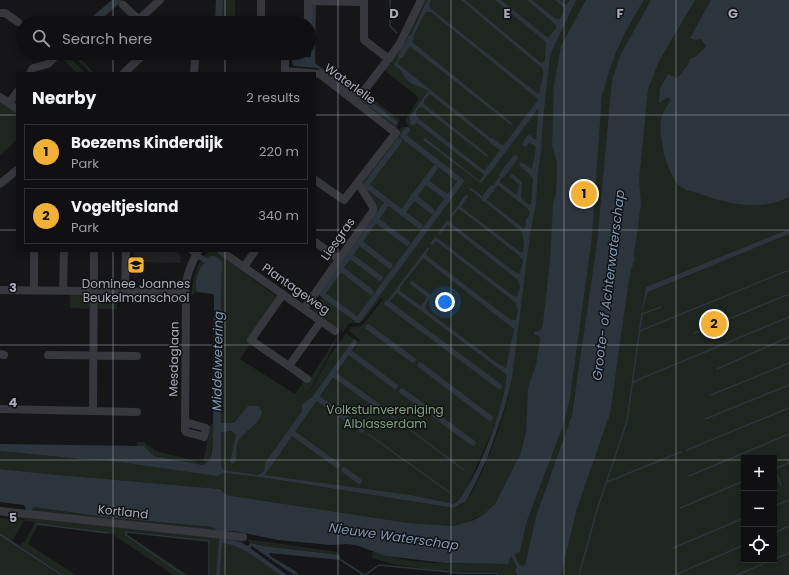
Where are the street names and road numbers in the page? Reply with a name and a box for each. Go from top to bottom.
street label: Waterlelie [321,59,380,108]
street label: Liesgras [317,214,359,264]
street label: Plantageweg [259,259,334,318]
street label: Mesdaglaan [164,321,183,397]
street label: Kortland [97,500,149,523]

